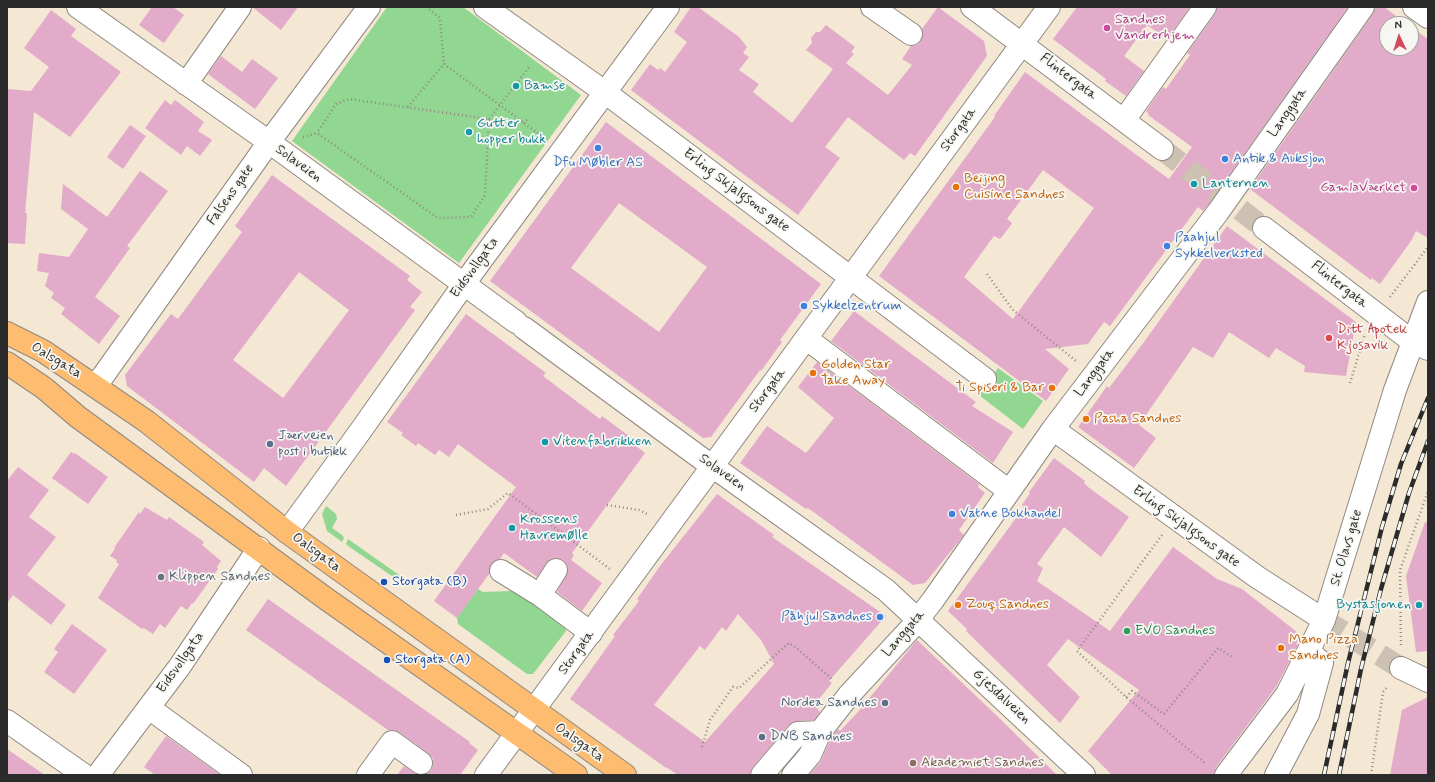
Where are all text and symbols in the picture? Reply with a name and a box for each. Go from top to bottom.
place label: Sandnes Vandrerhjem [1115,12,1195,44]
north arrow [1379,16,1419,56]
text: N [1394,18,1402,32]
marker: Sandnes Vandrerhjem [1102,23,1112,33]
street label: Flintergata [1036,50,1100,104]
place label: Bamse [524,78,565,94]
marker: Bamse [511,81,521,91]
street label: Langgata [1265,85,1311,141]
street label: Storgata [937,105,981,155]
place label: Gutter hopper bukk [477,116,546,148]
marker: Gutter hopper bukk [464,127,474,137]
street label: Solaveien [271,141,325,187]
marker: Dfu Møbler AS [593,143,603,153]
street label: Erling Skjalgsons gate [679,145,793,237]
place label: Antik & Auksjon [1233,151,1325,167]
marker: Antik & Auksjon [1220,154,1230,164]
place label: Dfu Møbler AS [553,155,643,171]
street label: Falsens gate [204,161,258,229]
place label: Beijing Cuisine Sandnes [964,171,1065,204]
place label: Lanternen [1202,176,1269,192]
marker: Lanternen [1189,179,1199,189]
place label: GamlaVærket [1320,180,1406,196]
marker: Beijing Cuisine Sandnes [951,182,961,192]
marker: GamlaVærket [1409,183,1419,193]
place label: Paahjul Sykkelverksted [1175,230,1263,262]
street label: Eidsvollgata [447,234,503,302]
marker: Paahjul Sykkelverksted [1162,241,1172,251]
street label: Flintergata [1307,258,1371,312]
place label: Sykkelzentrum [812,298,902,314]
marker: Sykkelzentrum [799,301,809,311]
place label: Ditt Apotek Kjosavik [1337,322,1407,354]
marker: Ditt Apotek Kjosavik [1324,333,1334,343]
street label: Oalsgata [28,339,84,383]
street label: Langgata [1071,345,1119,401]
place label: Golden Star Take Away [821,357,891,390]
street label: Storgata [746,366,790,416]
marker: Golden Star Take Away [808,368,818,378]
place label: Ti Spiseri & Bar [956,380,1044,396]
marker: Ti Spiseri & Bar [1047,383,1057,393]
place label: Pasha Sandnes [1094,411,1182,427]
marker: Pasha Sandnes [1081,414,1091,424]
place label: Jærveien post i butikk [278,428,347,460]
place label: Vitenfabrikken [553,434,652,450]
marker: Vitenfabrikken [540,437,550,447]
marker: Jærveien post i butikk [265,439,275,449]
street label: Solaveien [695,451,749,495]
street label: Erling Skjalgsons gate [1129,482,1243,572]
place label: Vatne Bokhandel [960,506,1061,522]
street label: St. Olavs gate [1327,508,1367,588]
marker: Vatne Bokhandel [947,509,957,519]
place label: Krossens Havremølle [520,512,588,544]
marker: Krossens Havremølle [507,523,517,533]
street label: Oalsgata [288,530,344,576]
place label: Klippen Sandnes [169,569,270,585]
marker: Klippen Sandnes [156,572,166,582]
place label: Storgata (B) [392,574,466,590]
marker: Storgata (B) [379,577,389,587]
place label: Zouq Sandnes [966,597,1049,613]
place label: Bystasjonen [1336,597,1411,613]
marker: Zouq Sandnes [953,600,963,610]
marker: Bystasjonen [1414,600,1424,610]
street label: Langgata [879,607,929,661]
place label: Påhjul Sandnes [781,609,872,625]
marker: Påhjul Sandnes [875,612,885,622]
place label: EVO Sandnes [1135,623,1215,639]
marker: EVO Sandnes [1122,626,1132,636]
street label: Storgata [555,628,599,678]
street label: Eidsvollgata [154,629,208,697]
place label: Mano Pizza Sandnes [1289,632,1358,664]
marker: Mano Pizza Sandnes [1276,643,1286,653]
place label: Storgata (A) [395,652,470,668]
marker: Storgata (A) [382,655,392,665]
street label: Gjesdalveien [968,666,1034,728]
place label: Nordea Sandnes [781,695,877,711]
marker: Nordea Sandnes [880,698,890,708]
street label: Oalsgata [551,720,607,766]
place label: DNB Sandnes [770,729,852,745]
marker: DNB Sandnes [757,732,767,742]
place label: Akademiet Sandnes [921,755,1044,771]
marker: Akademiet Sandnes [908,758,918,768]

